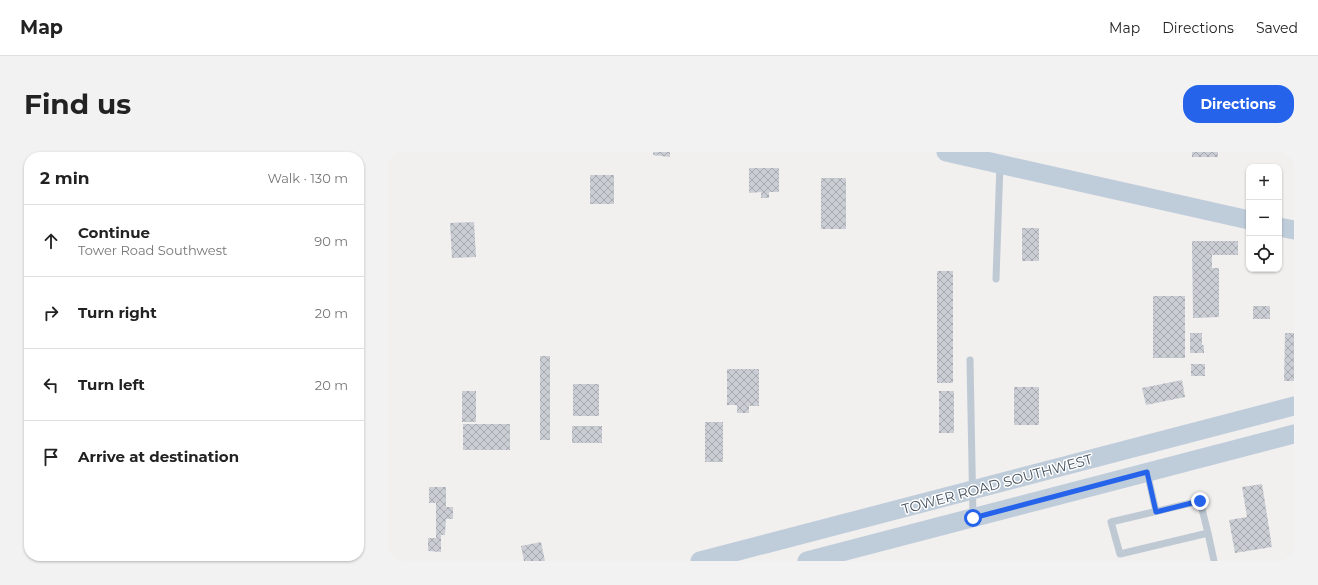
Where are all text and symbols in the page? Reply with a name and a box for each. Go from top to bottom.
text: Map [20,16,63,39]
text: Map [1109,19,1140,37]
text: Directions [1162,19,1234,37]
text: Saved [1256,19,1298,37]
button: Directions [1183,85,1294,123]
text: Find us [24,87,131,121]
map controls [1246,164,1282,272]
button: + [1246,164,1282,200]
text: 2 min [40,168,90,188]
text: Walk · 130 m [267,170,348,186]
button: − [1246,200,1282,236]
text: Continue [78,223,150,242]
icon: ahead [40,230,62,252]
text: 90 m [314,233,348,249]
button: locate [1246,236,1282,272]
text: Tower Road Southwest [78,242,227,258]
icon: right [40,302,62,324]
text: Turn right [78,303,157,322]
text: 20 m [315,305,348,321]
icon: left [40,374,62,396]
text: Turn left [78,375,145,394]
text: 20 m [315,377,348,393]
icon: arrive [40,446,62,468]
text: Arrive at destination [78,447,239,466]
street label: TOWER ROAD SOUTHWEST [900,450,1094,518]
route end [1191,492,1209,510]
route start [964,509,982,527]

